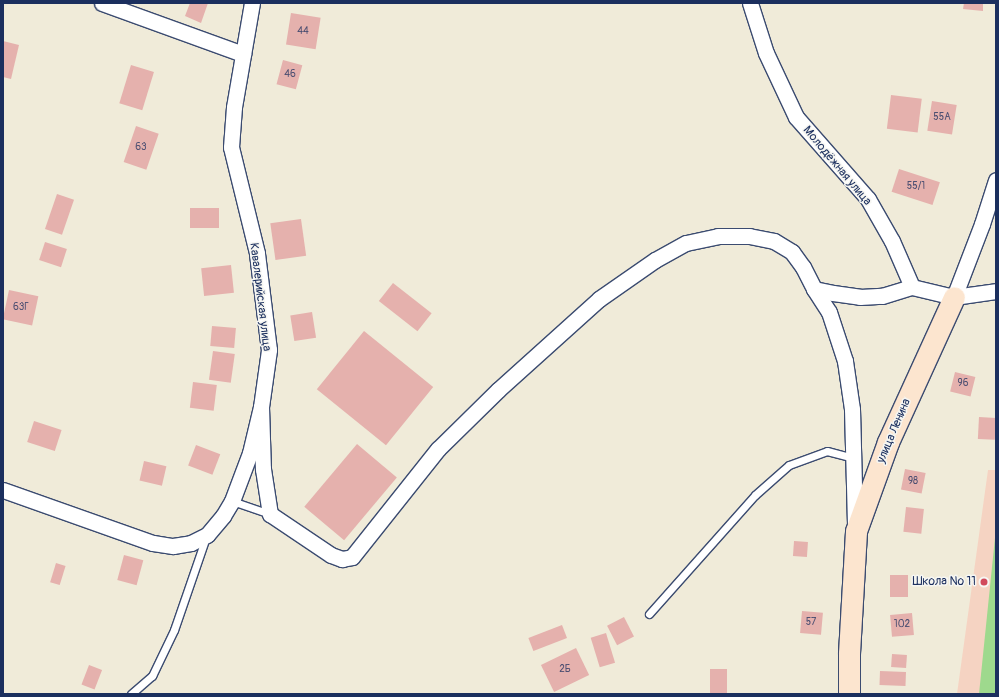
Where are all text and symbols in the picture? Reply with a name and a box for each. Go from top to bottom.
house number: 44 [297,26,309,38]
house number: 46 [284,69,296,81]
house number: 55А [933,112,951,124]
street label: Молодёжная улица [800,123,874,209]
house number: 63 [135,142,147,154]
house number: 55/1 [907,181,925,193]
street label: Кавалерийская улица [246,242,274,352]
house number: 63Г [13,302,29,314]
house number: 96 [958,378,968,390]
street label: улица Ленина [874,397,914,465]
house number: 98 [908,476,918,488]
place label: Школа № 11 [913,575,976,589]
marker: Школа № 11 [979,577,989,587]
house number: 57 [806,617,816,629]
house number: 102 [894,619,910,631]
house number: 2Б [559,664,571,676]

